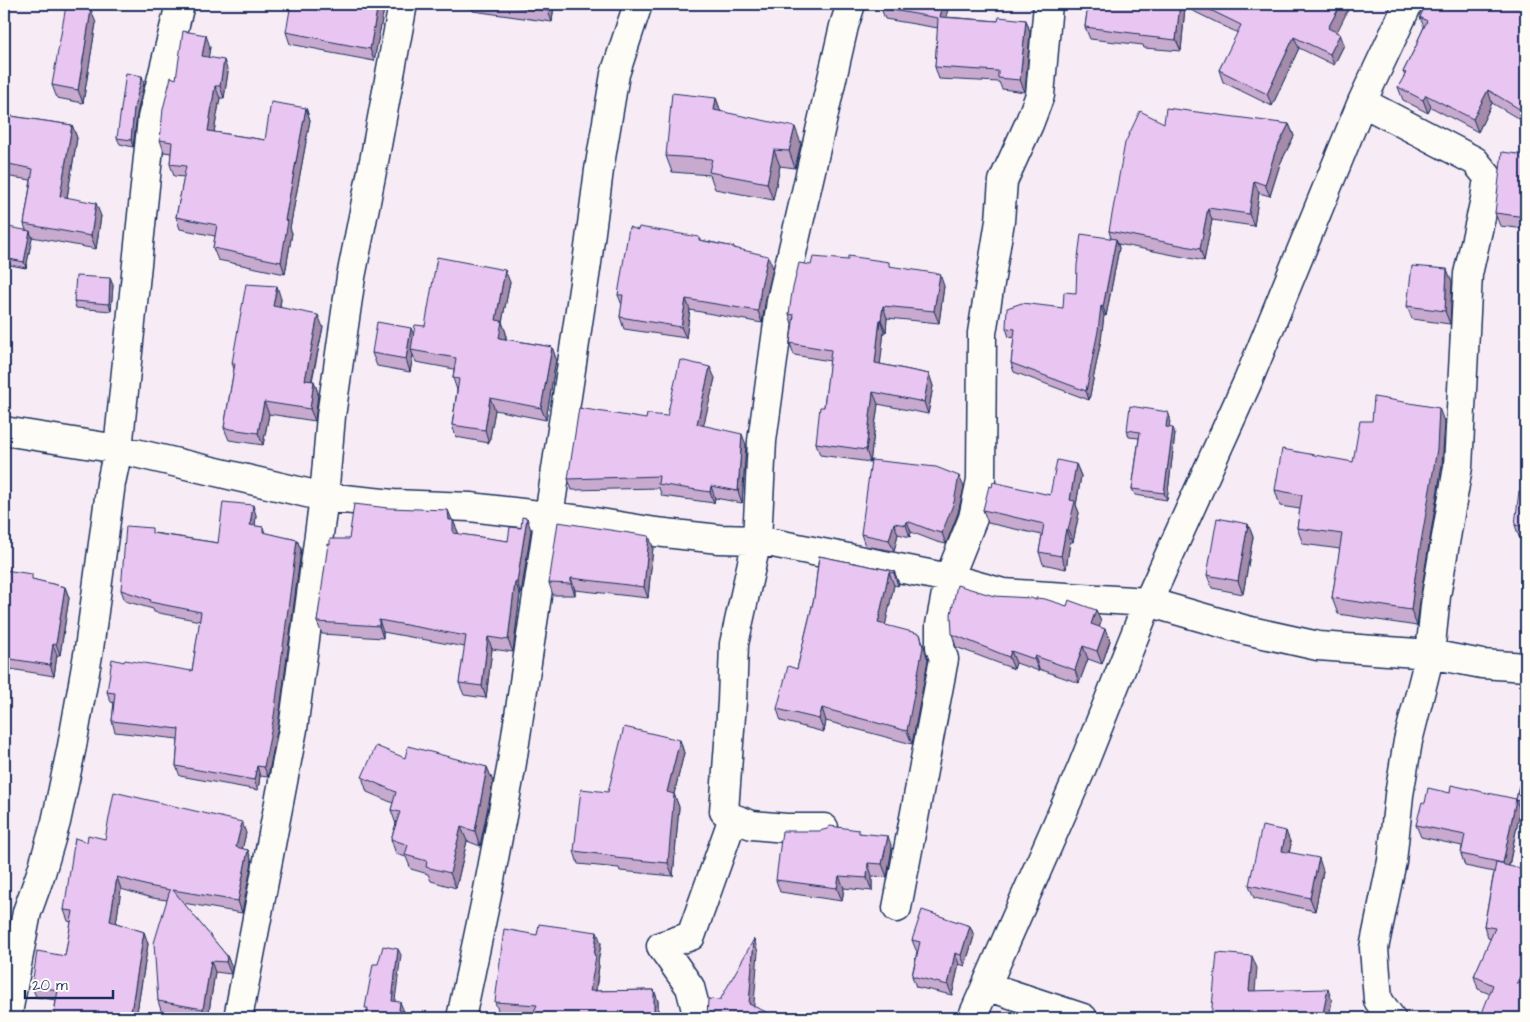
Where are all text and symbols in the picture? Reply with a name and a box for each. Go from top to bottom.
scale bar [25,967,112,999]
text: 20 m [32,975,68,996]

